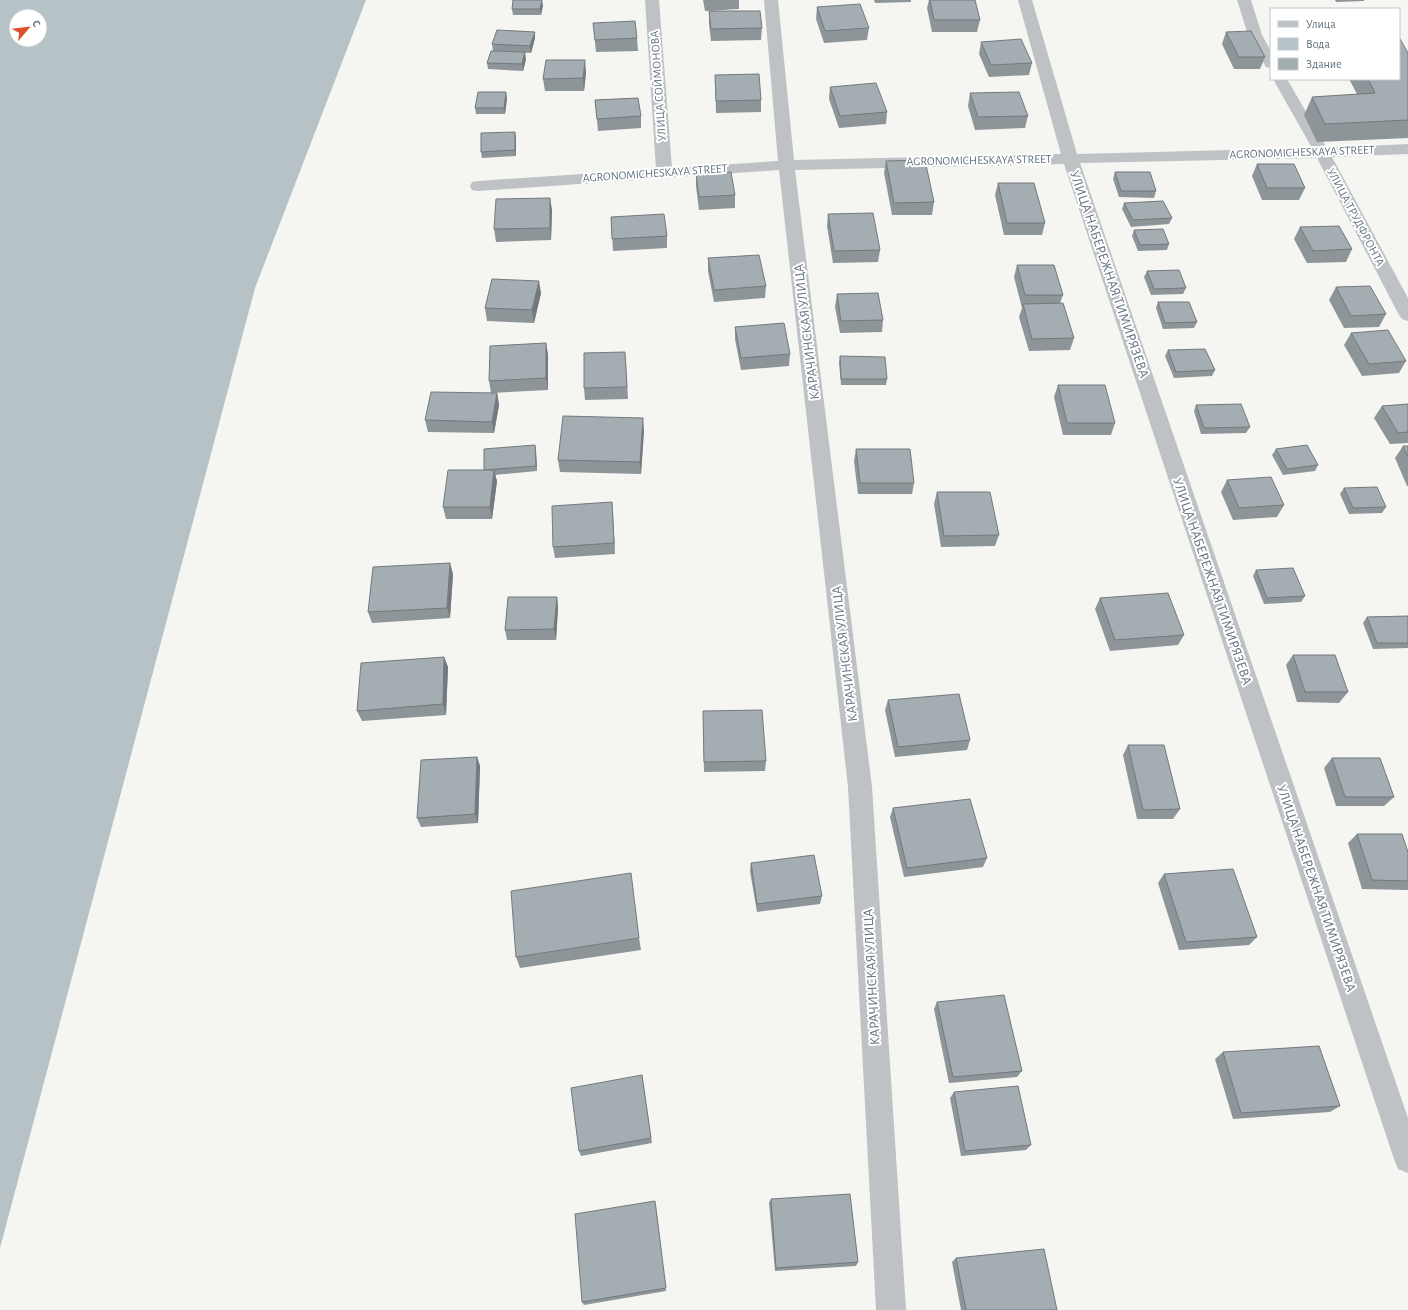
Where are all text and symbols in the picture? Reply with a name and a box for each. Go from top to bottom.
north arrow [8,8,48,48]
legend [1270,8,1400,80]
text: С [30,18,43,29]
text: Улица [1306,18,1336,30]
street label: УЛИЦА СОЙМОНОВА [647,30,668,142]
text: Вода [1306,38,1330,50]
text: Здание [1306,58,1342,70]
street label: AGRONOMICHESKAYA STREET [1229,143,1375,161]
street label: AGRONOMICHESKAYA STREET [906,153,1052,167]
street label: AGRONOMICHESKAYA STREET [582,162,728,184]
street label: УЛИЦА ТРУДФРОНТА [1325,166,1387,268]
street label: УЛИЦА НАБЕРЕЖНАЯ ТИМИРЯЗЕВА [1067,169,1151,380]
street label: КАРАЧИНСКАЯ УЛИЦА [792,263,822,401]
street label: УЛИЦА НАБЕРЕЖНАЯ ТИМИРЯЗЕВА [1170,476,1254,687]
street label: КАРАЧИНСКАЯ УЛИЦА [830,585,860,723]
street label: УЛИЦА НАБЕРЕЖНАЯ ТИМИРЯЗЕВА [1274,783,1358,994]
street label: КАРАЧИНСКАЯ УЛИЦА [861,908,883,1046]

